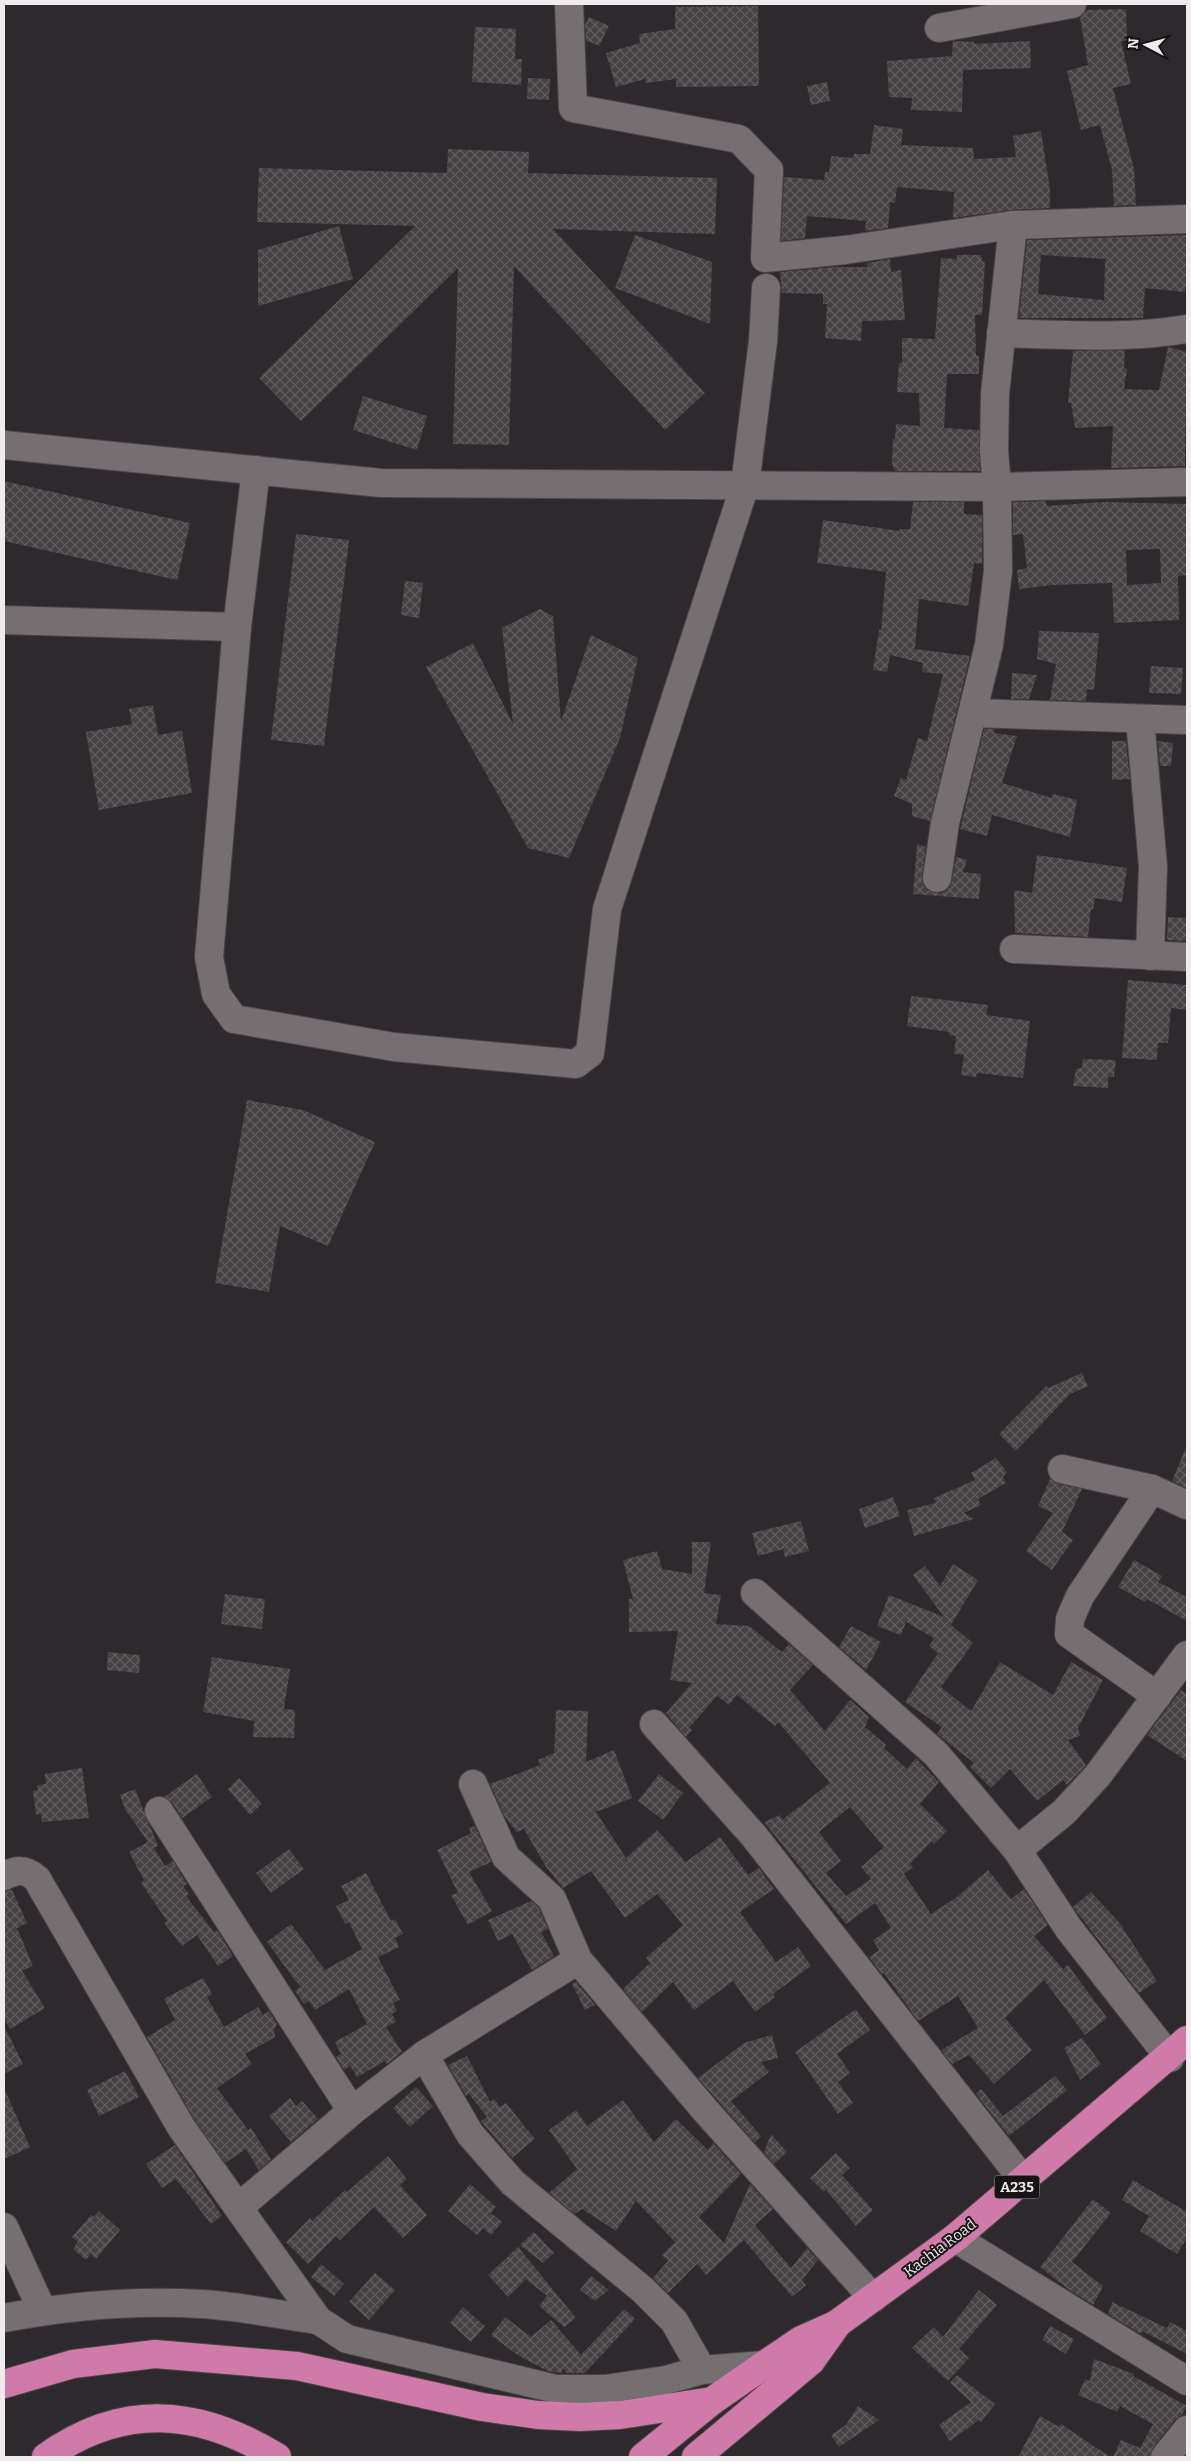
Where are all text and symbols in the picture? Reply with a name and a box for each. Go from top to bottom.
north arrow [1121,20,1171,70]
text: N [1125,37,1143,50]
road number: A235 [994,2176,1040,2198]
street label: Kachia Road [900,2215,980,2281]

